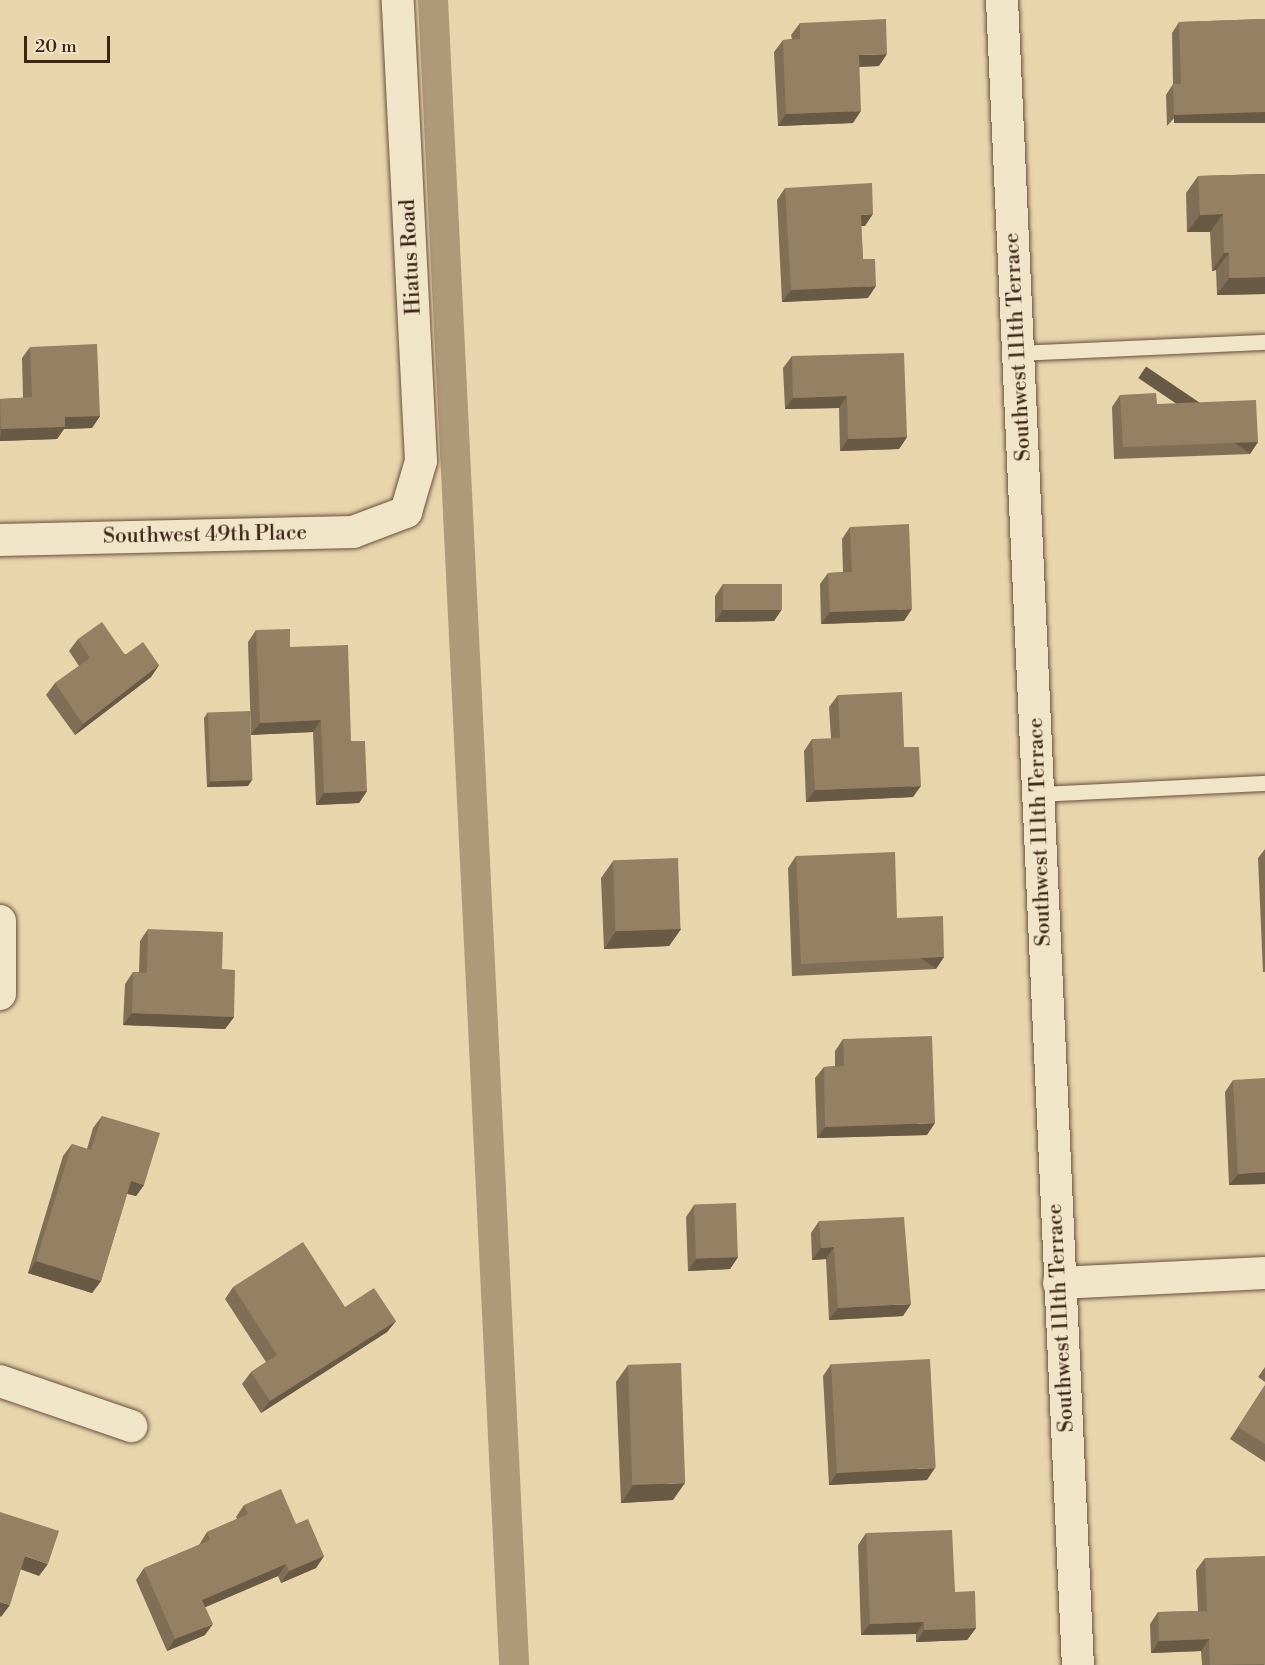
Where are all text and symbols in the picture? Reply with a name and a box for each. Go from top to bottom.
scale bar [27,24,112,62]
text: 20 m [35,35,77,58]
street label: Hiatus Road [395,198,427,316]
street label: Southwest 111th Terrace [999,232,1037,462]
street label: Southwest 49th Place [103,521,307,549]
street label: Southwest 111th Terrace [1023,717,1057,947]
street label: Southwest 111th Terrace [1042,1203,1080,1433]

